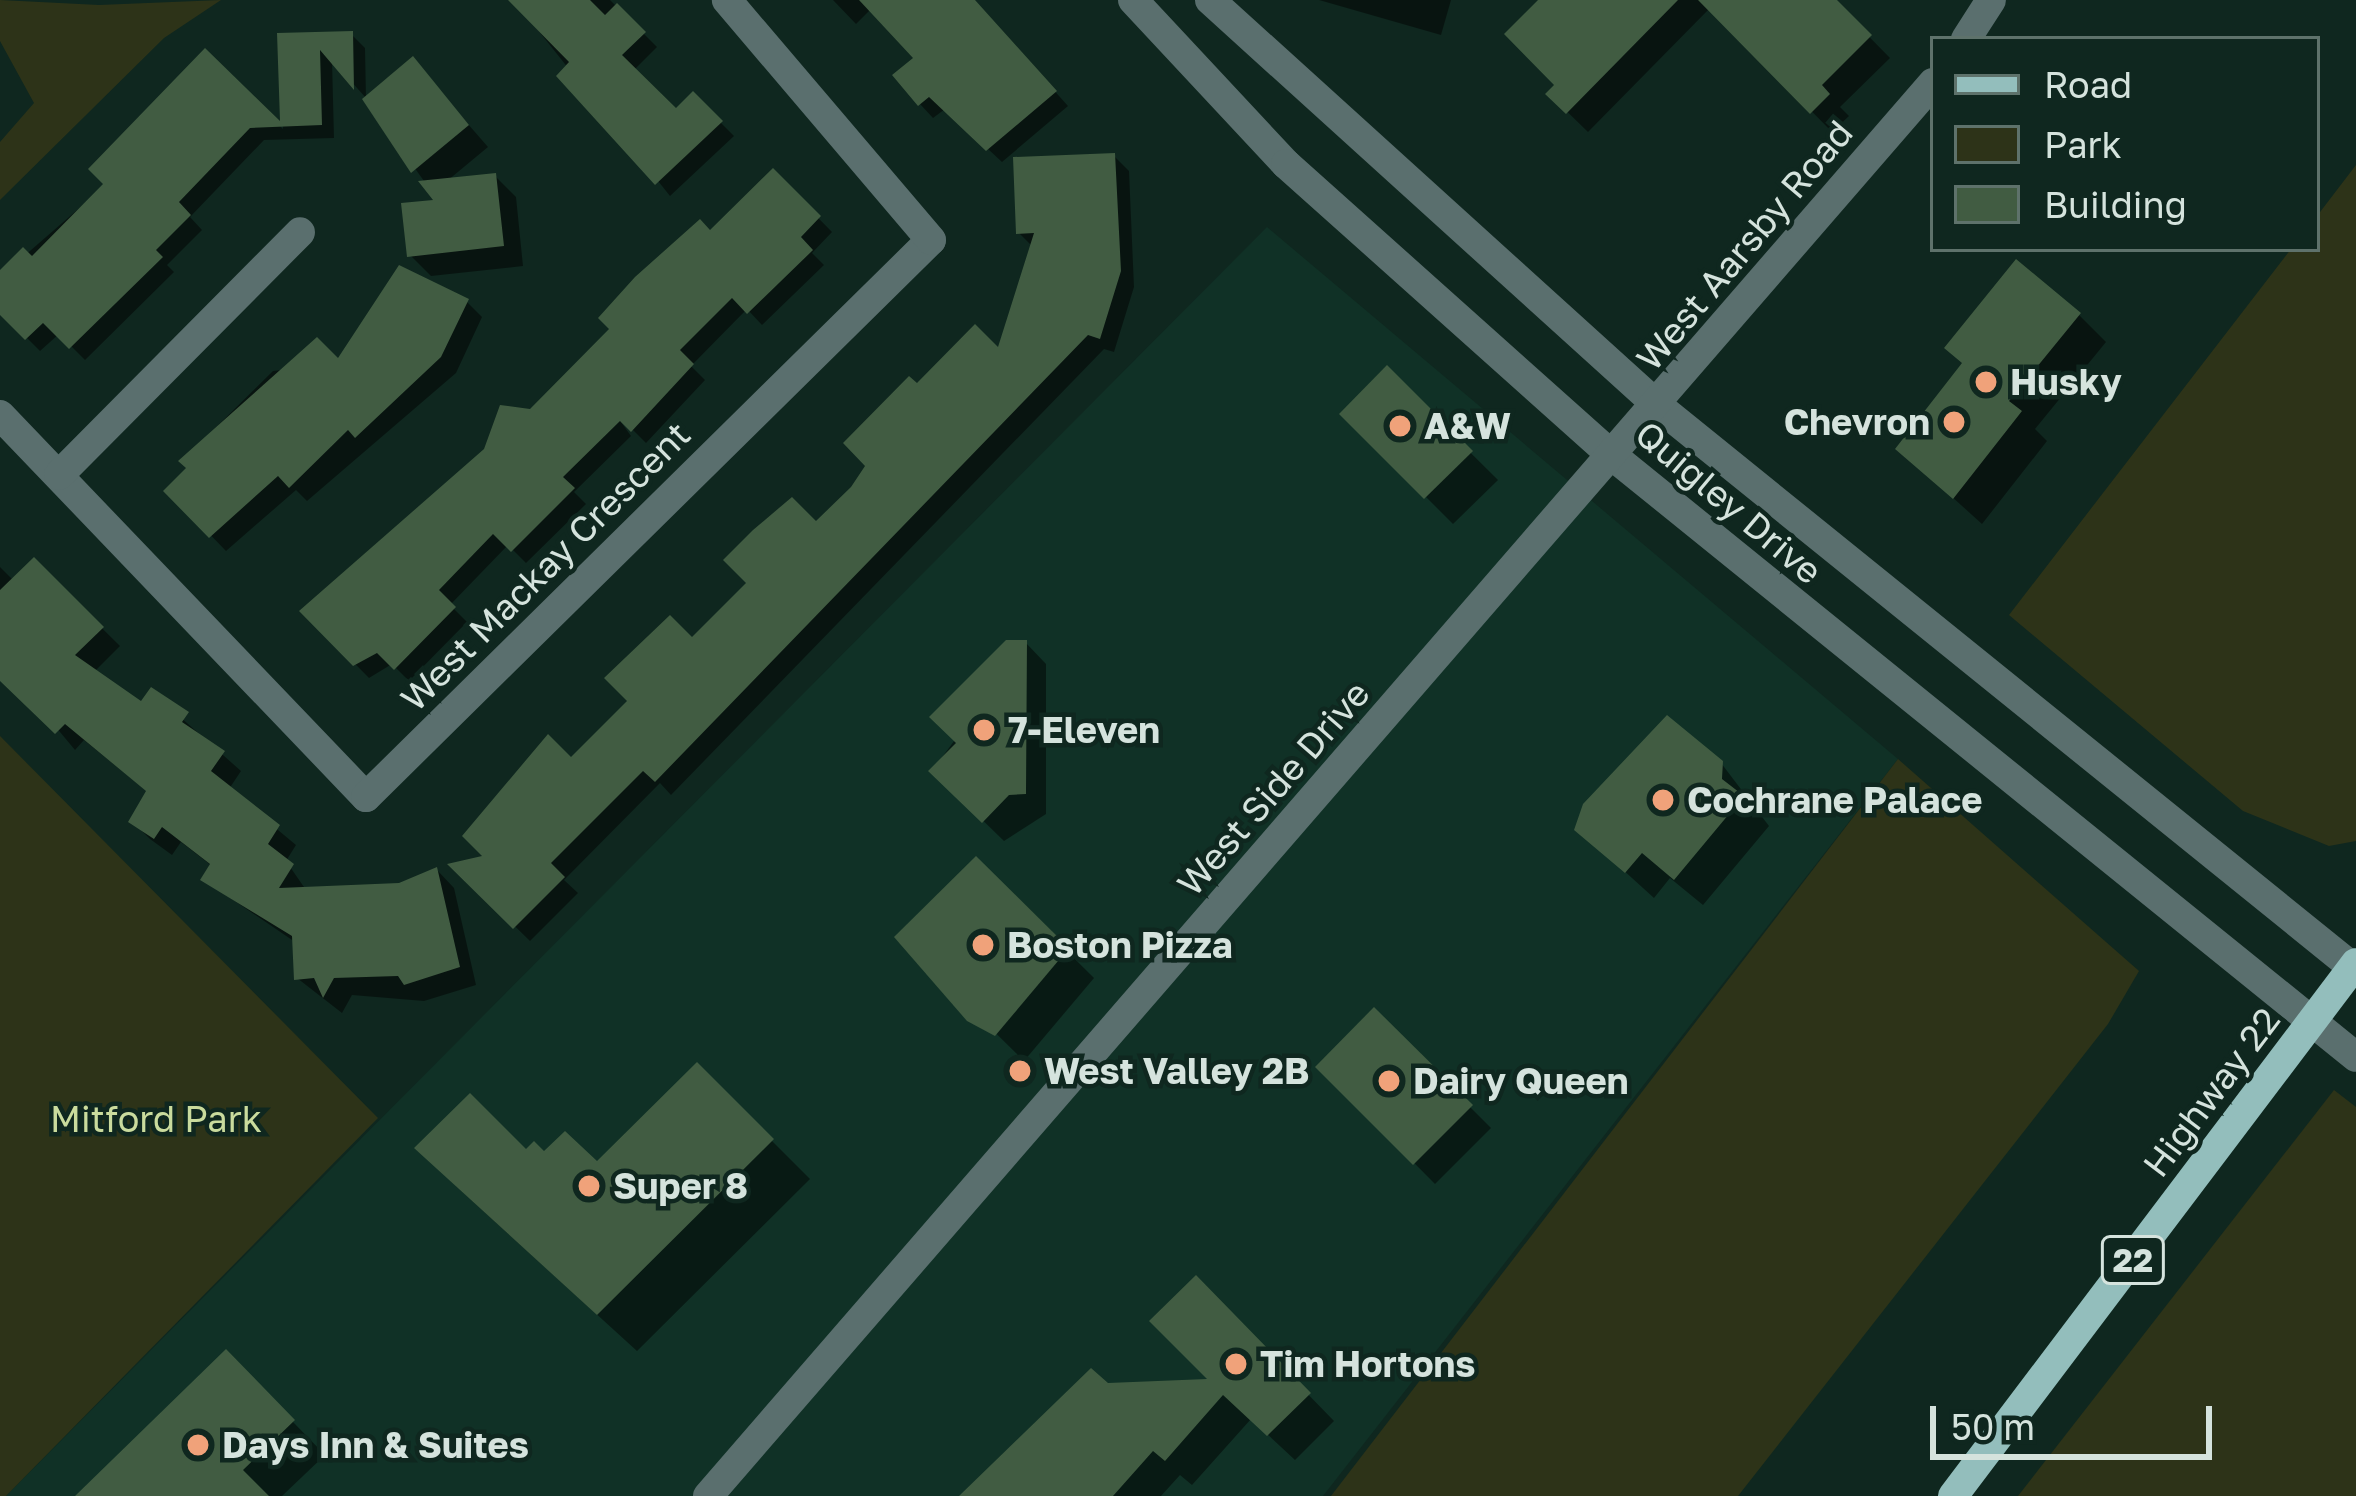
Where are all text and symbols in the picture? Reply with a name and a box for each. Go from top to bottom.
legend [1930,36,2320,252]
text: Road [2044,63,2132,106]
street label: West Aarsby Road [1627,111,1861,379]
text: Park [2044,123,2122,166]
text: Building [2044,183,2187,226]
place label: Husky [2010,360,2122,404]
marker: Husky [1973,369,1999,395]
place label: Chevron [1784,400,1930,444]
place label: A&W [1424,404,1511,448]
marker: Chevron [1941,409,1967,435]
street label: Quigley Drive [1627,412,1831,592]
street label: West Mackay Crescent [392,413,698,719]
marker: A&W [1387,413,1413,439]
street label: West Side Drive [1168,672,1378,904]
place label: 7-Eleven [1008,708,1160,752]
marker: 7-Eleven [971,717,997,743]
place label: Cochrane Palace [1687,778,1982,822]
marker: Cochrane Palace [1650,787,1676,813]
place label: Boston Pizza [1007,923,1233,967]
marker: Boston Pizza [970,932,996,958]
street label: Highway 22 [2134,999,2288,1185]
place label: West Valley 2B [1044,1049,1309,1093]
marker: West Valley 2B [1007,1058,1033,1084]
place label: Dairy Queen [1413,1059,1628,1103]
marker: Dairy Queen [1376,1068,1402,1094]
park label: Mitford Park [50,1097,262,1141]
place label: Super 8 [613,1164,748,1208]
marker: Super 8 [576,1173,602,1199]
road number: 22 [2100,1233,2166,1287]
place label: Tim Hortons [1260,1342,1475,1386]
marker: Tim Hortons [1223,1351,1249,1377]
scale bar [1936,1382,2218,1456]
text: 50 m [1951,1405,2035,1448]
place label: Days Inn & Suites [222,1423,529,1467]
marker: Days Inn & Suites [185,1432,211,1458]

